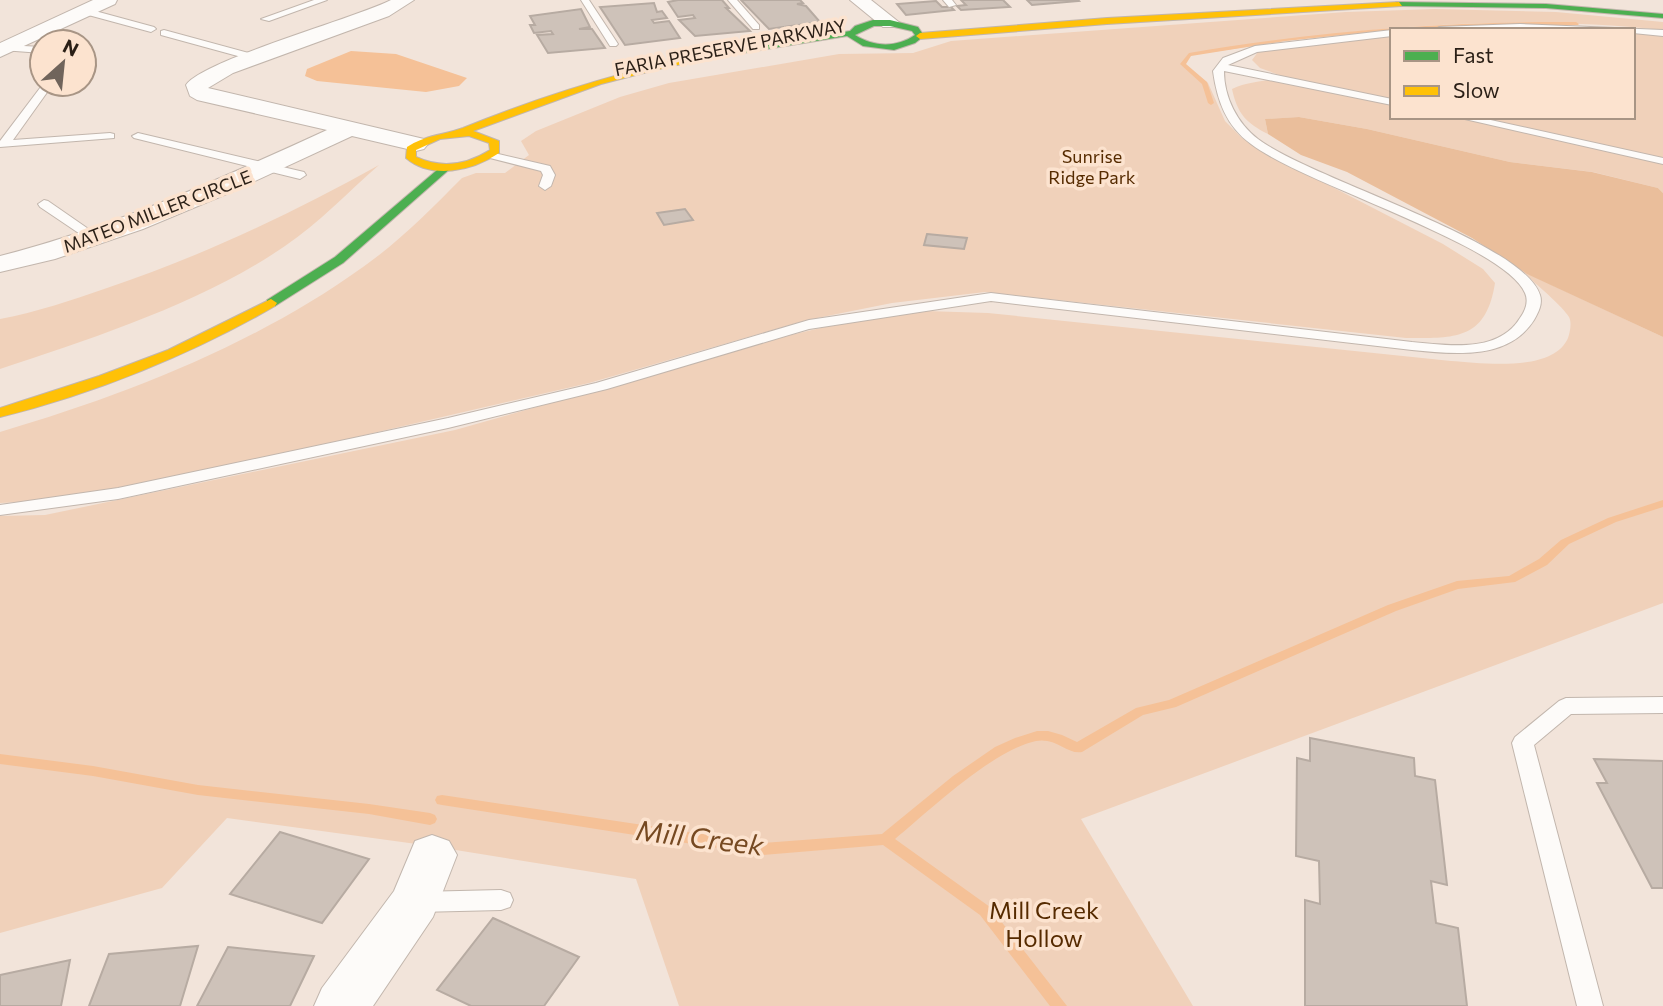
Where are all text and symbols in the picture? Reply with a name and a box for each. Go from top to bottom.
street label: FARIA PRESERVE PARKWAY [613,14,848,80]
north arrow [28,28,98,98]
legend [1390,28,1635,119]
text: N [59,34,83,61]
text: Fast [1453,42,1494,67]
text: Slow [1453,77,1500,102]
park label: Sunrise Ridge Park [1048,145,1136,188]
street label: MATEO MILLER CIRCLE [60,165,254,257]
water label: Mill Creek [634,812,767,862]
park label: Mill Creek Hollow [989,895,1099,952]

